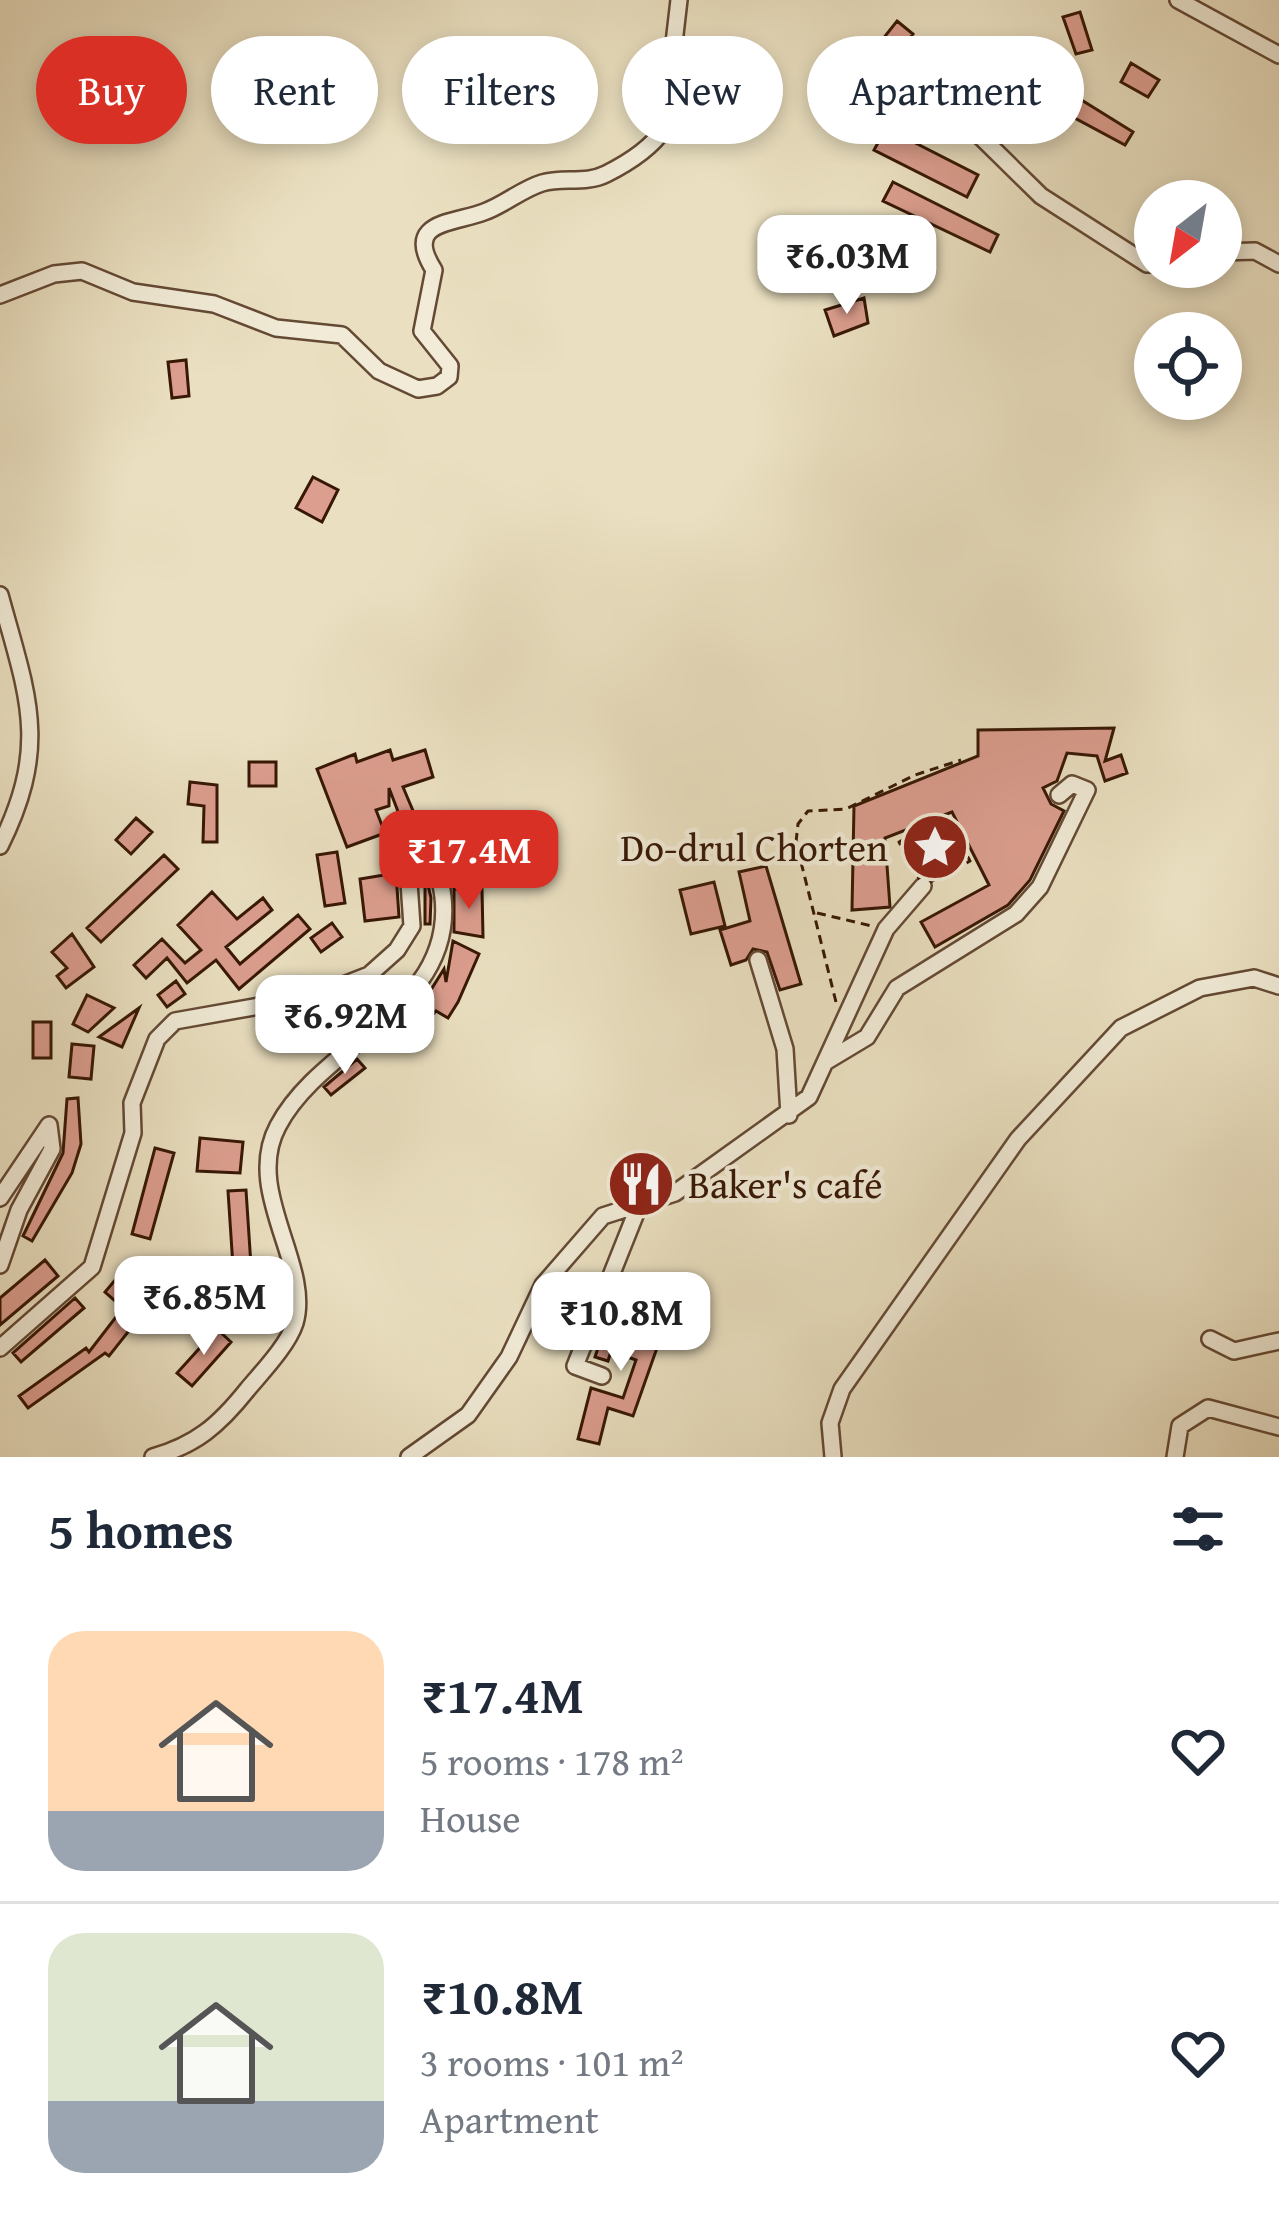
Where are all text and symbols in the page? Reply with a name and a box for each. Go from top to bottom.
chip: Buy [36,36,187,144]
chip: Rent [211,36,378,144]
chip: Filters [402,36,598,144]
chip: New [622,36,783,144]
chip: Apartment [807,36,1084,144]
north arrow [1134,180,1242,288]
map controls [1134,180,1242,420]
pin: ₹6.03M [749,215,945,317]
text: ₹6.03M [784,225,910,282]
button: locate [1134,312,1242,420]
pin: ₹17.4M [371,810,567,912]
place icon: Do-drul Chorten [900,812,970,882]
place label: Do-drul Chorten [620,818,888,875]
text: ₹17.4M [406,820,532,877]
pin: ₹6.92M [247,975,443,1077]
text: ₹6.92M [282,985,408,1042]
restaurant icon: Baker's café [606,1149,676,1219]
place label: Baker's café [688,1155,883,1212]
pin: ₹6.85M [106,1256,302,1358]
text: ₹6.85M [141,1266,267,1323]
pin: ₹10.8M [523,1272,719,1374]
text: ₹10.8M [558,1282,684,1339]
text: 5 homes [48,1492,234,1567]
icon: filters [1165,1496,1231,1562]
text: ₹17.4M [420,1657,584,1732]
icon: home [144,1679,288,1823]
icon: heart [1165,1718,1231,1784]
text: 5 rooms · 178 m² [420,1732,684,1789]
text: House [420,1789,521,1846]
text: ₹10.8M [420,1958,584,2033]
icon: home [144,1981,288,2125]
icon: heart [1165,2020,1231,2086]
text: 3 rooms · 101 m² [420,2033,684,2090]
text: Apartment [420,2090,599,2147]

